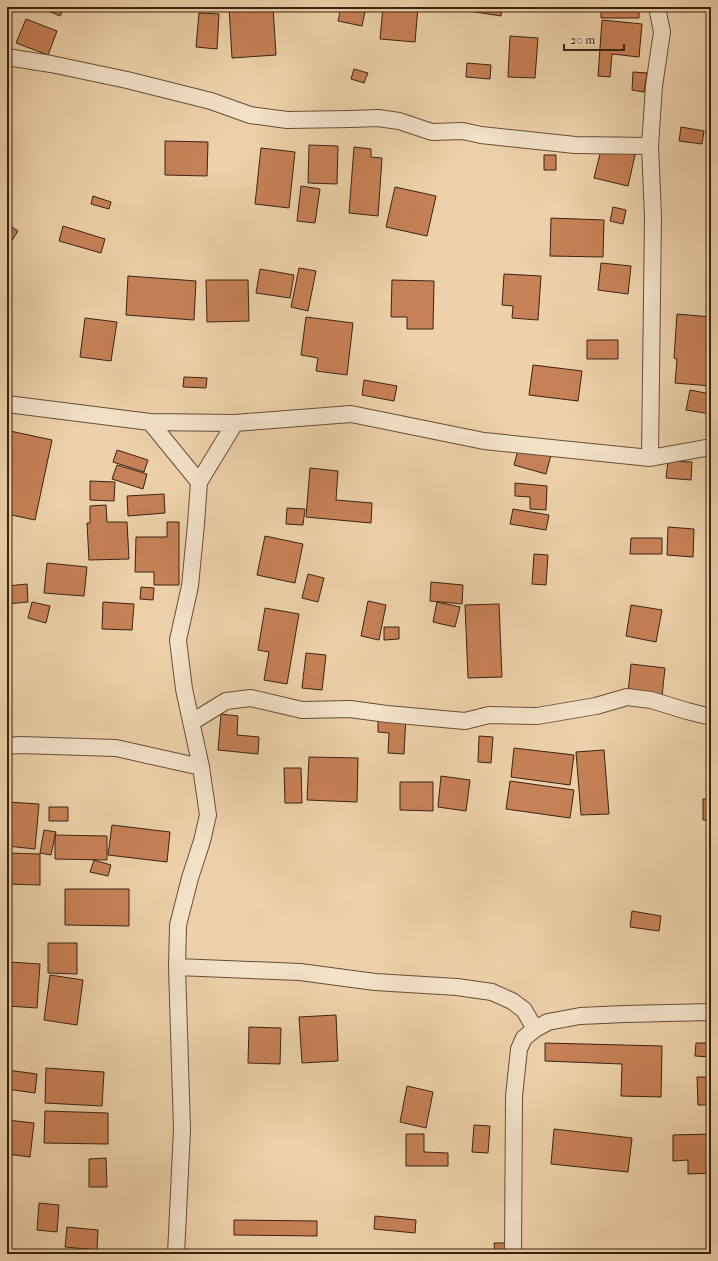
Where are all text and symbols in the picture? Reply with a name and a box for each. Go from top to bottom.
scale bar [564,26,624,52]
text: 20 m [570,33,595,47]

